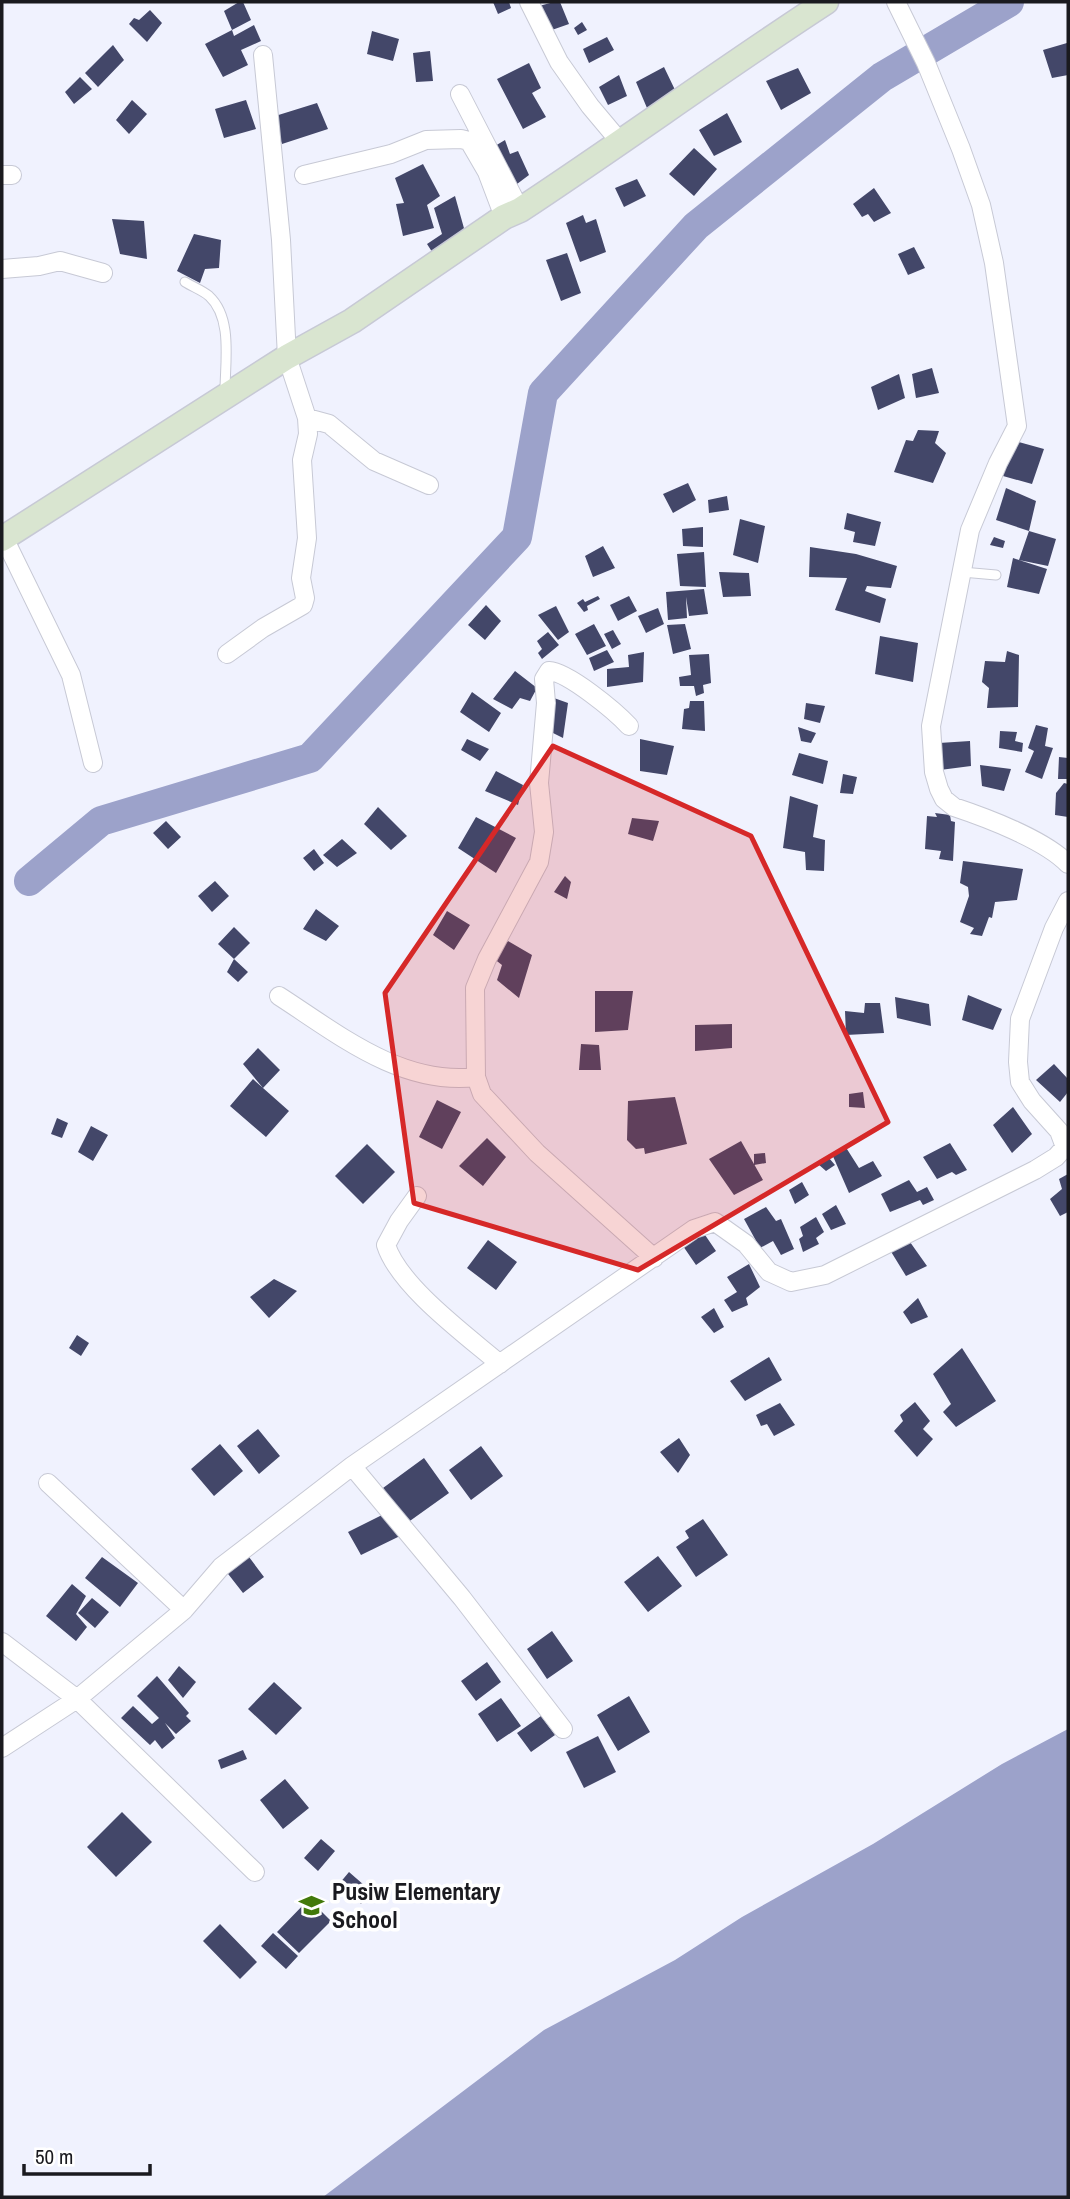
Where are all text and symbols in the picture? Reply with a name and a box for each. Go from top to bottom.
place label: Pusiw Elementary School [332,1875,501,1935]
school or university icon: Pusiw Elementary School [298,1892,326,1920]
scale bar [24,2132,150,2176]
text: 50 m [35,2142,73,2171]

